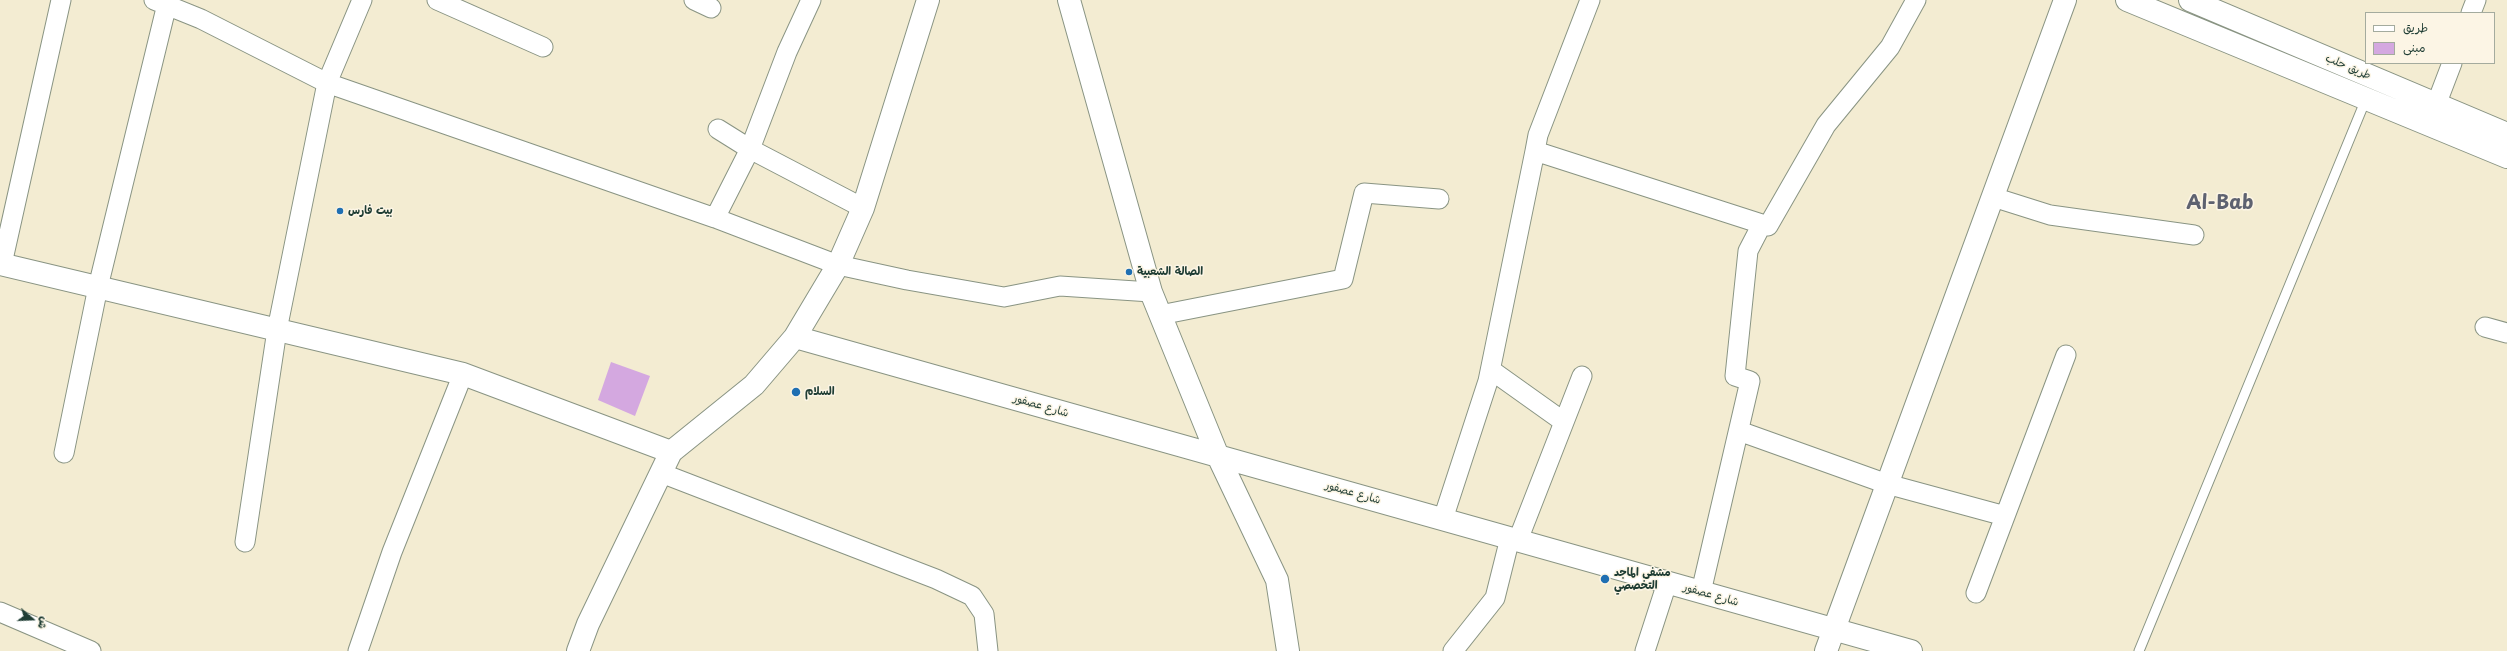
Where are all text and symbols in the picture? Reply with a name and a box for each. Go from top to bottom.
legend [2365,12,2495,64]
text: طريق [2403,18,2428,36]
text: مبنى [2403,38,2426,56]
street label: طريق حلب [2323,52,2373,82]
district label: Al-Bab [2187,193,2253,215]
place label: بيت فارس [348,204,393,218]
marker: بيت فارس [335,206,345,216]
place label: الصالة الشعبية [1137,265,1203,279]
marker: الصالة الشعبية [1124,267,1134,277]
place label: السلام [805,385,835,399]
marker: السلام [790,386,802,398]
street label: شارع عصفور [1012,392,1070,420]
street label: شارع عصفور [1324,479,1382,507]
place label: مشفى الماجد التخصصي [1614,566,1671,592]
marker: مشفى الماجد التخصصي [1599,573,1611,585]
street label: شارع عصفور [1682,581,1740,609]
north arrow [12,599,52,639]
text: ش [34,615,54,632]

